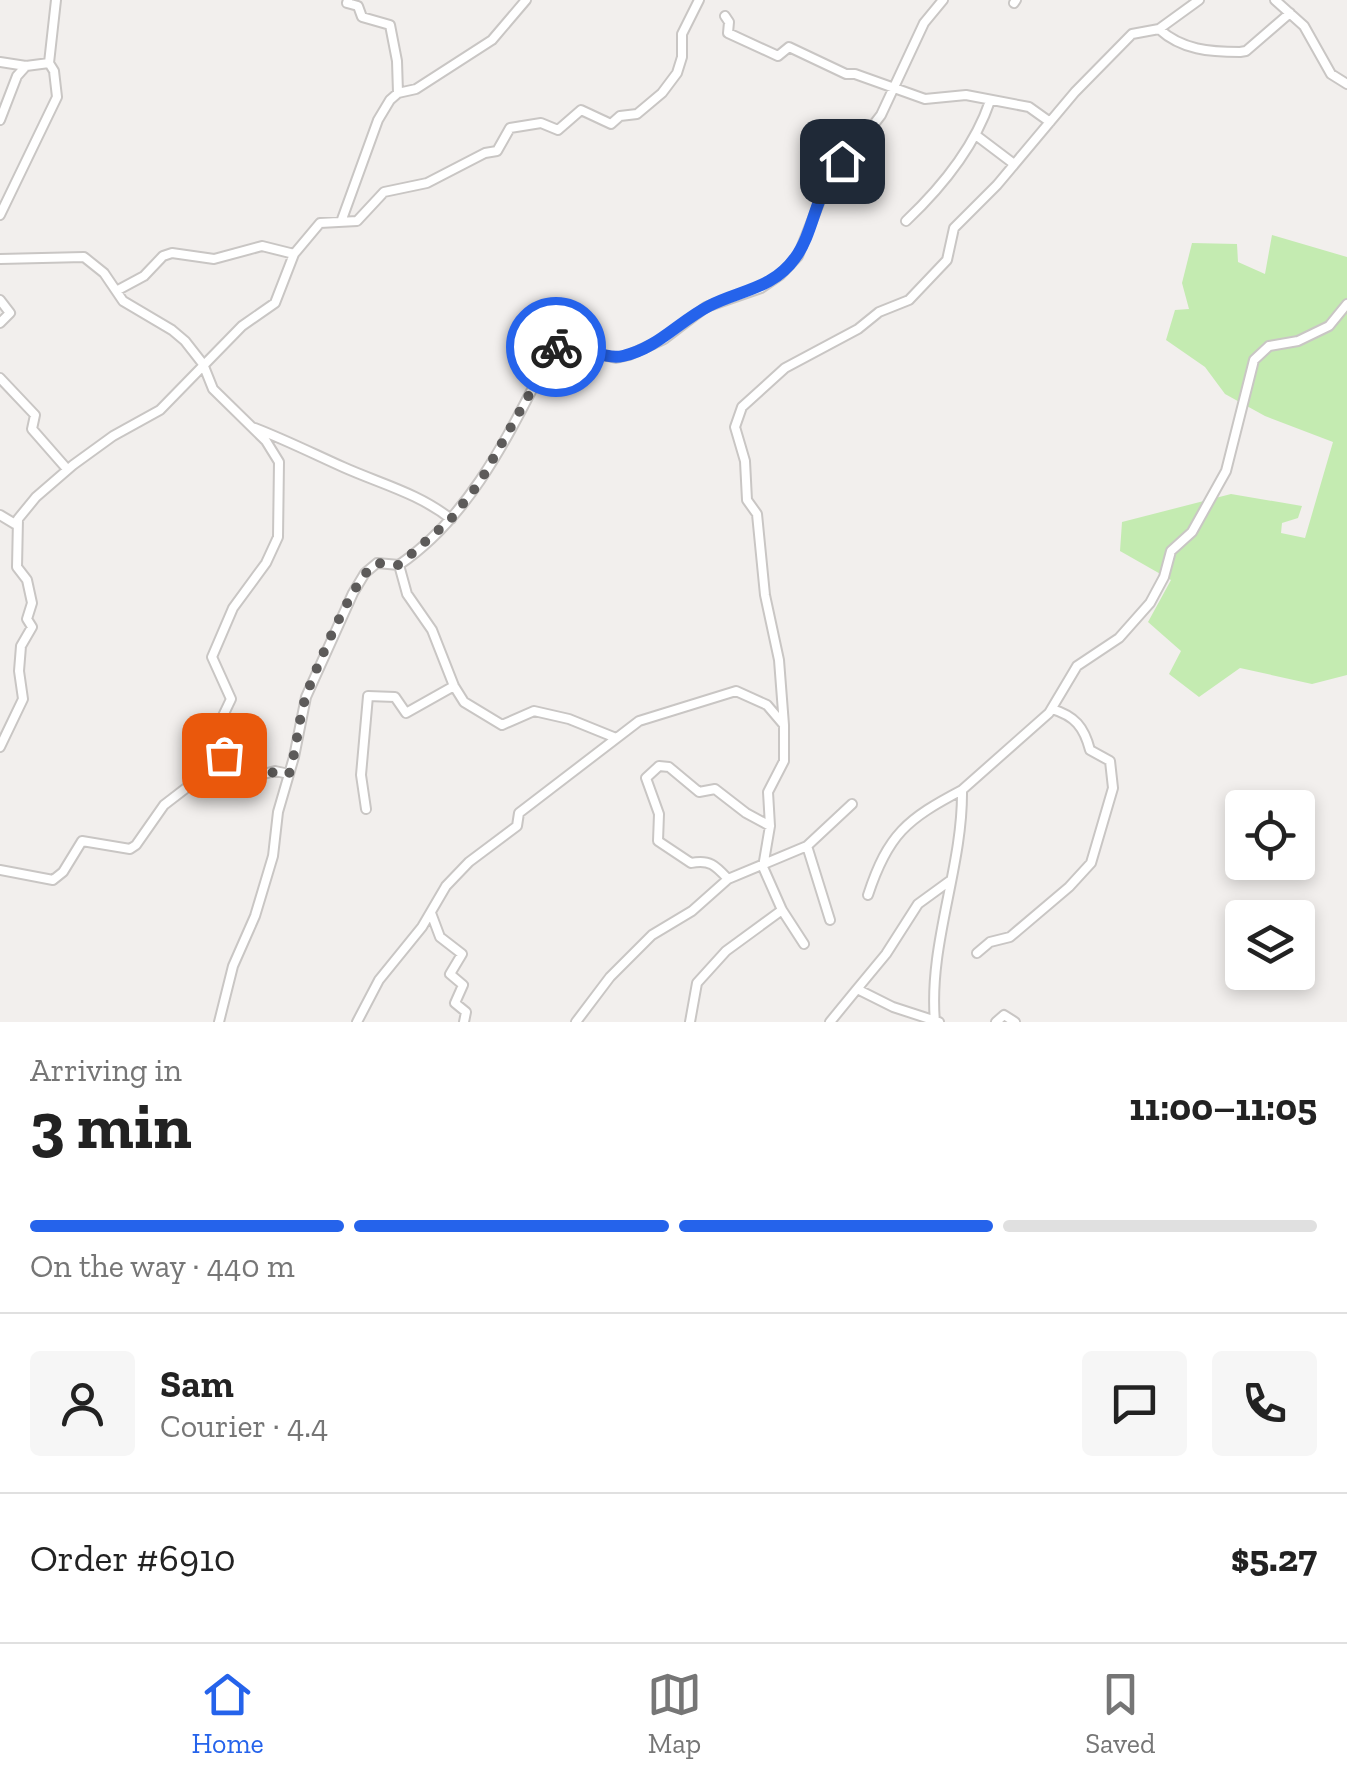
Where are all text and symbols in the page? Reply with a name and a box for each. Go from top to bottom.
pin [800,119,885,204]
icon: home [815,134,870,189]
courier [506,297,606,397]
icon: bike [529,320,584,375]
pin [182,713,267,798]
icon: bag [197,728,252,783]
map controls [1225,790,1315,990]
button: locate [1225,790,1315,880]
button: layers [1225,900,1315,990]
text: Arriving in [30,1051,182,1089]
text: 11:00–11:05 [1129,1084,1317,1130]
text: 3 min [30,1087,192,1165]
text: On the way · 440 m [30,1247,295,1285]
button: person [30,1351,135,1456]
button: chat [1082,1351,1187,1456]
button: phone [1212,1351,1317,1456]
text: Sam [160,1361,234,1407]
text: Courier · 4.4 [160,1407,328,1445]
text: Order #6910 [30,1535,236,1581]
text: $5.27 [1231,1535,1317,1581]
tab: Home [192,1667,264,1760]
tab: Map [647,1667,702,1760]
tab: Saved [1085,1667,1155,1760]

